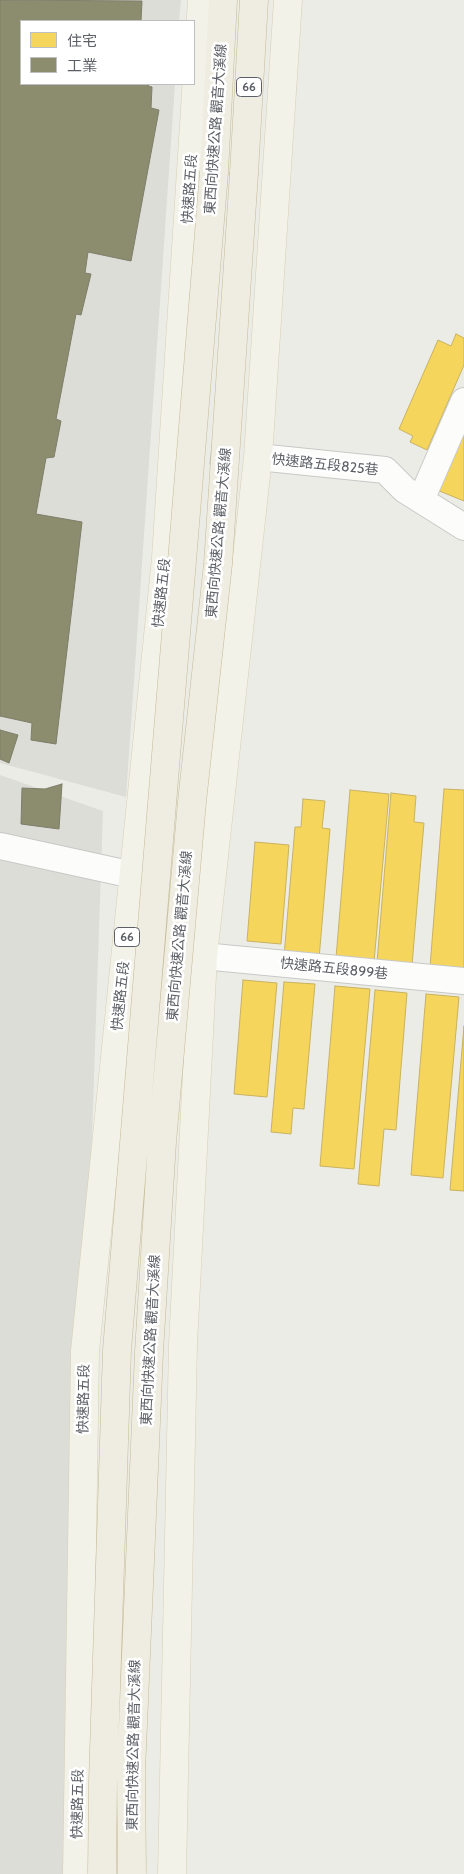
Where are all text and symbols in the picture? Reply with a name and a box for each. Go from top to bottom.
legend [20,20,195,85]
text: 住宅 [67,32,97,50]
street label: 東西向快速公路 觀音大溪線 [202,43,230,215]
text: 工業 [67,57,97,75]
road number: 66 [236,77,262,96]
street label: 快速路五段 [179,153,201,225]
street label: 東西向快速公路 觀音大溪線 [203,447,235,619]
street label: 快速路五段825巷 [271,451,379,479]
street label: 快速路五段 [150,557,174,629]
street label: 東西向快速公路 觀音大溪線 [164,850,196,1022]
road number: 66 [114,928,140,946]
street label: 快速路五段899巷 [279,955,389,983]
street label: 快速路五段 [109,960,133,1032]
street label: 東西向快速公路 觀音大溪線 [138,1254,164,1426]
street label: 快速路五段 [75,1364,93,1434]
street label: 東西向快速公路 觀音大溪線 [124,1659,144,1831]
street label: 快速路五段 [69,1769,87,1839]

